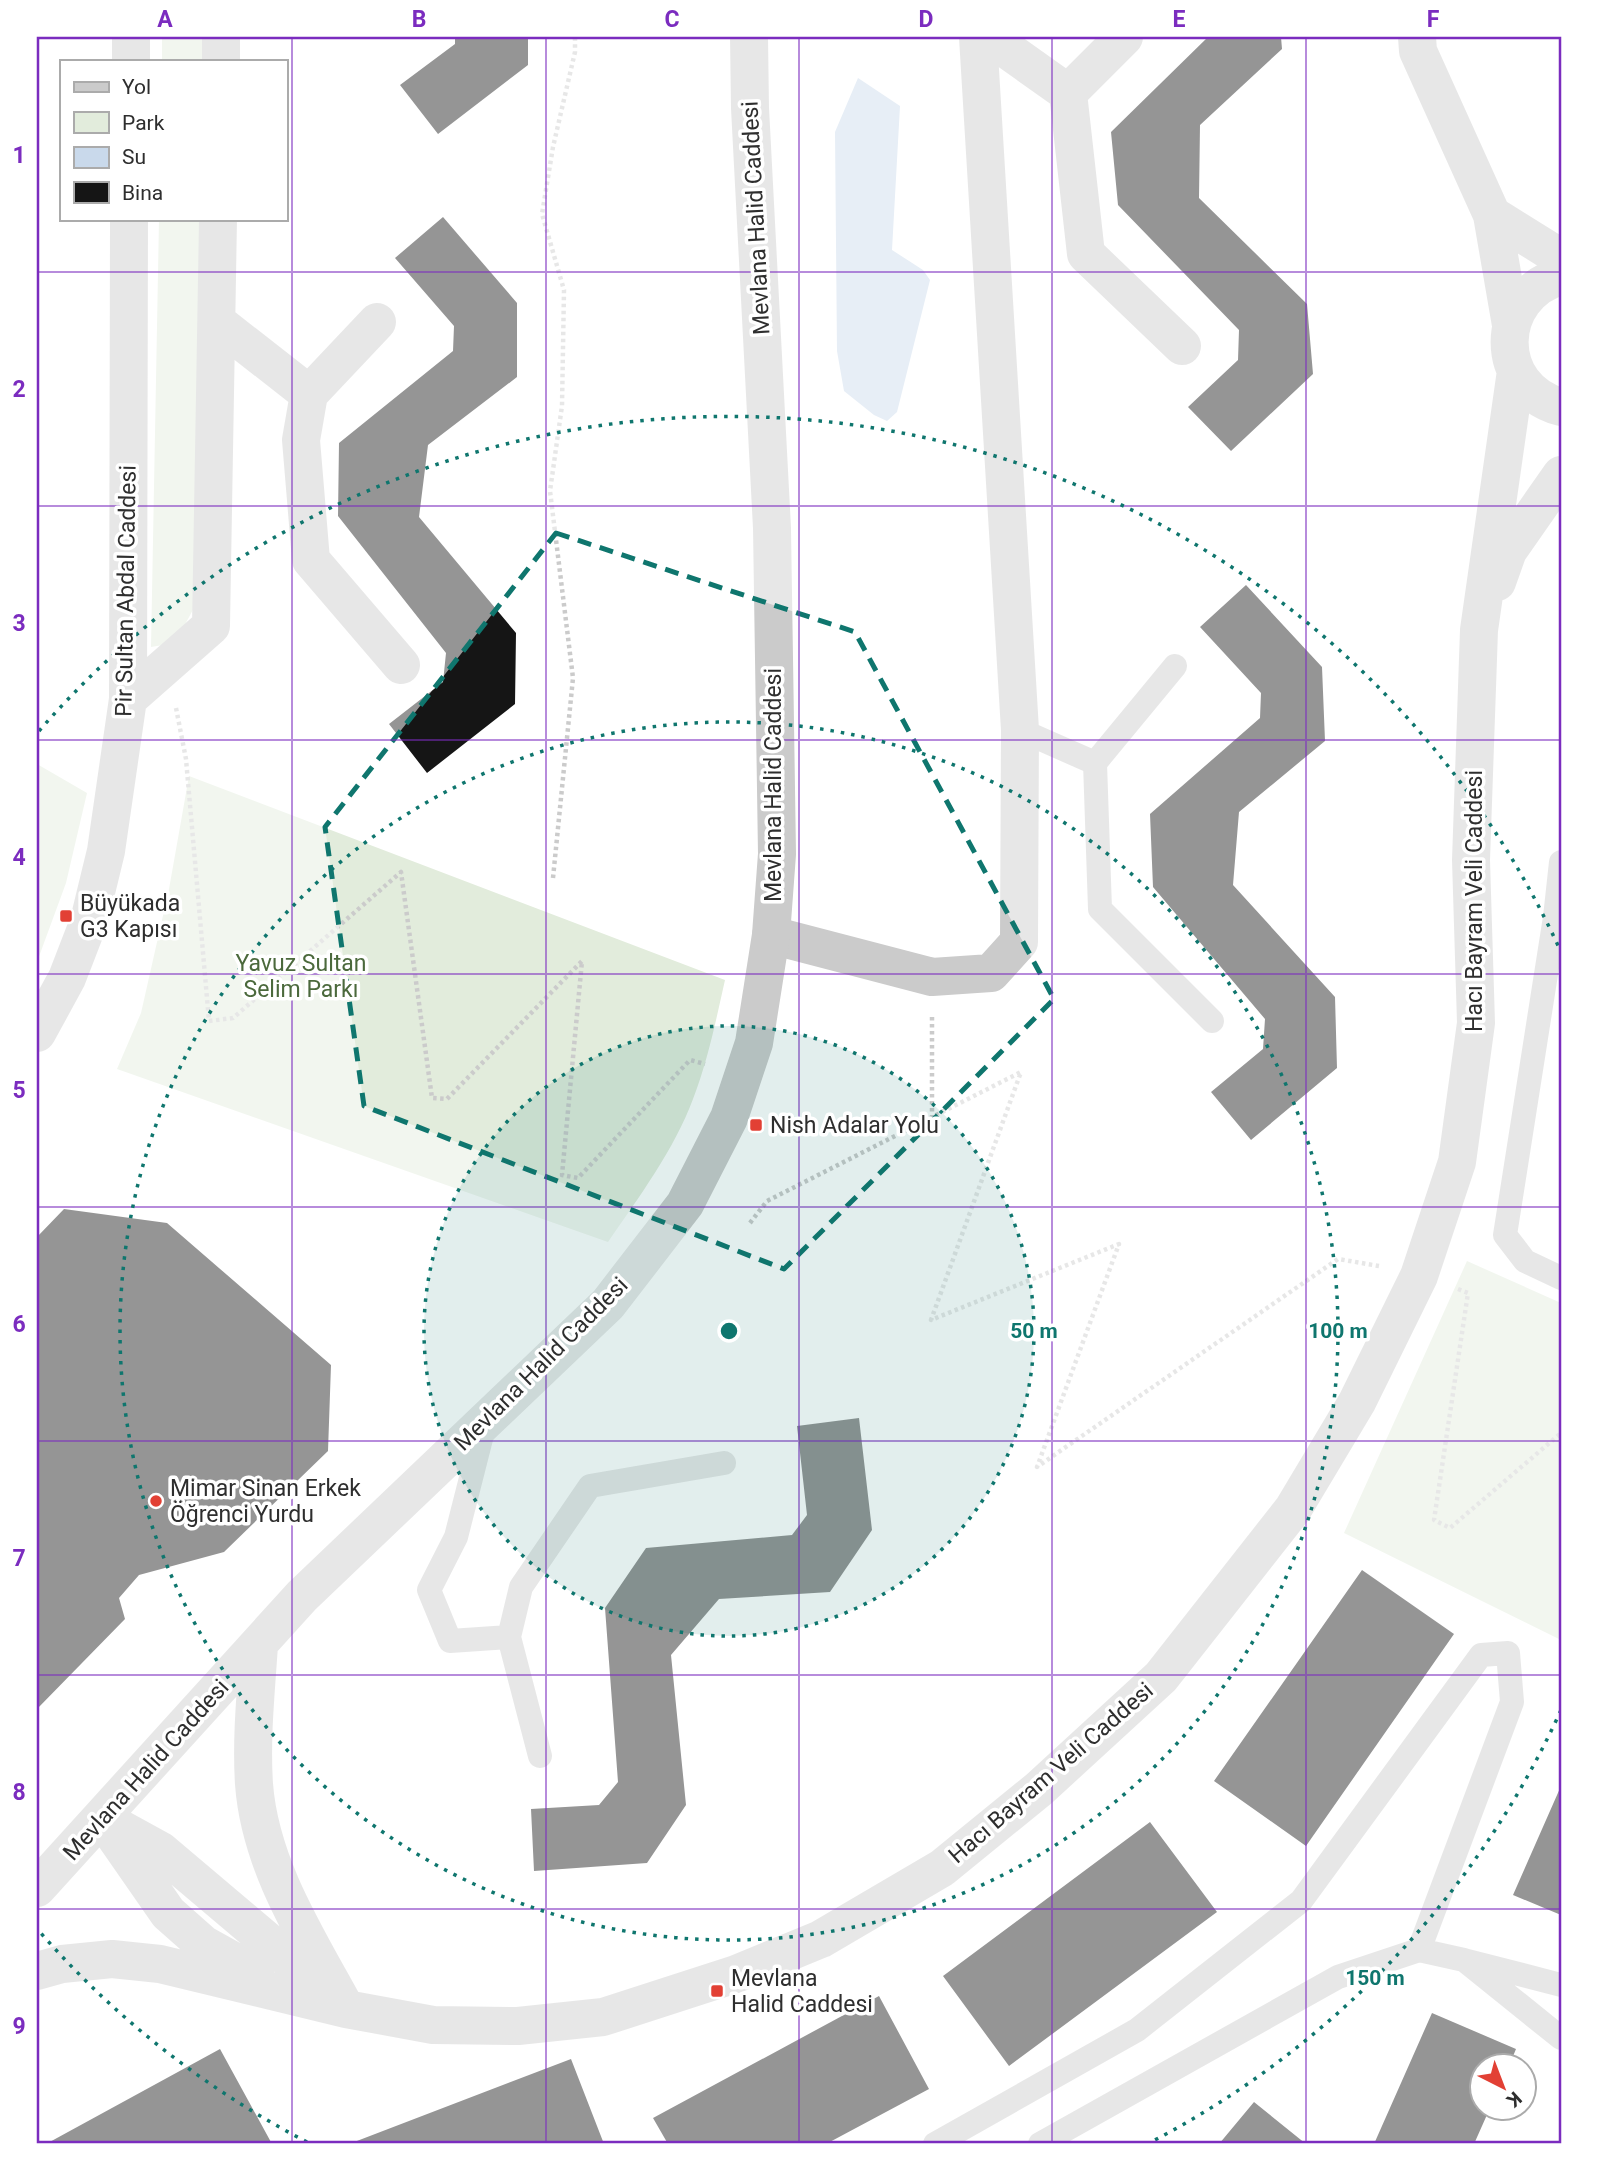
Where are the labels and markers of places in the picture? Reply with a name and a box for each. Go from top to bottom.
place label: Büyükada G3 Kapısı [80,890,180,943]
marker: Büyükada G3 Kapısı [58,908,74,924]
place label: Nish Adalar Yolu [770,1112,939,1139]
marker: Nish Adalar Yolu [748,1117,764,1133]
centre of rings [717,1319,741,1343]
place label: Mimar Sinan Erkek Öğrenci Yurdu [170,1475,361,1528]
marker: Mimar Sinan Erkek Öğrenci Yurdu [148,1493,164,1509]
place label: Mevlana Halid Caddesi [731,1965,873,2018]
marker: Mevlana Halid Caddesi [709,1983,725,1999]

